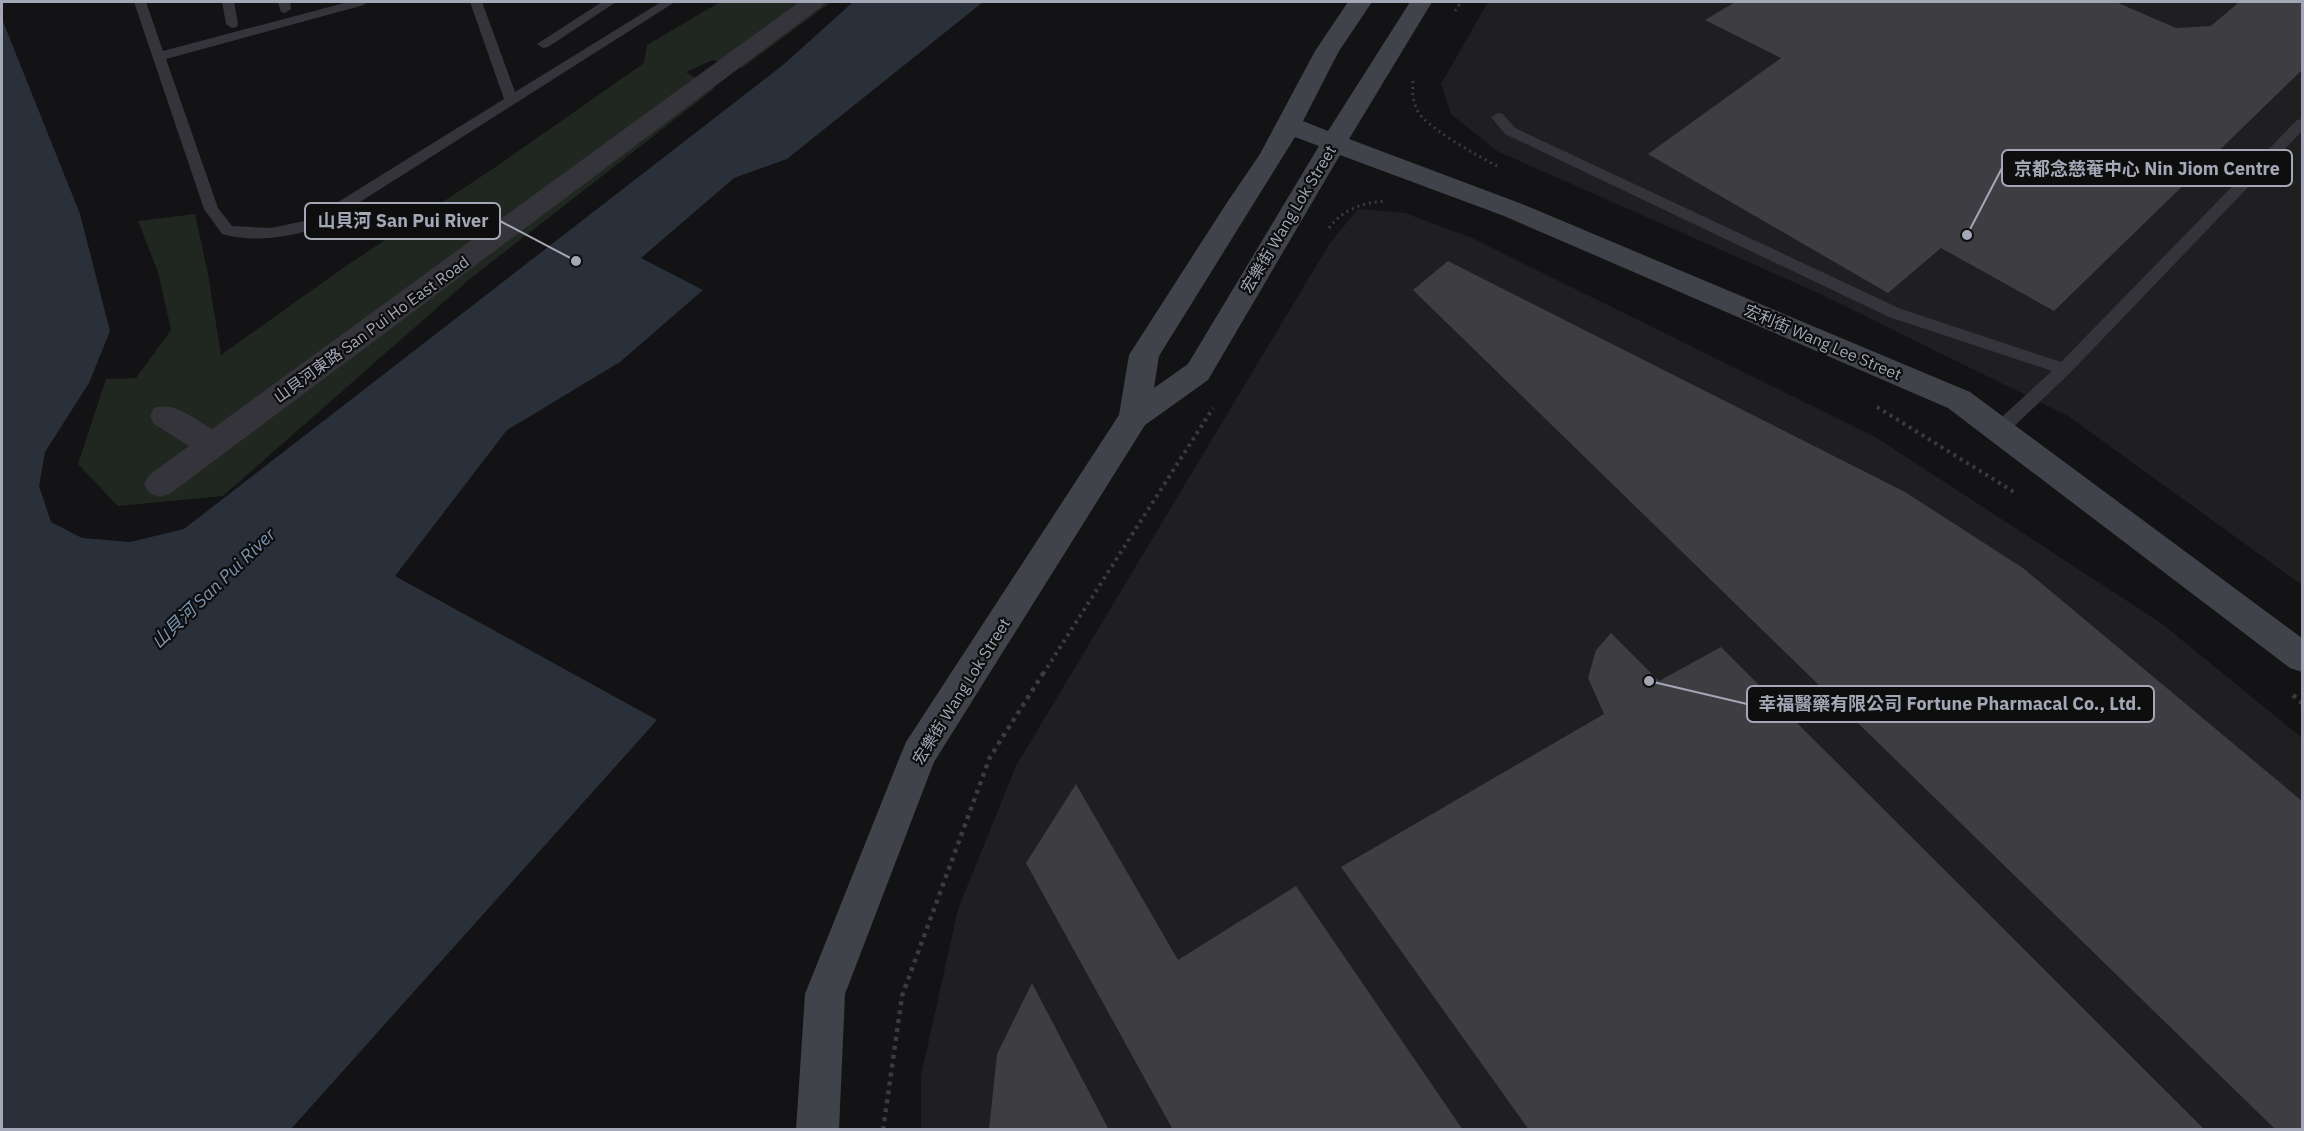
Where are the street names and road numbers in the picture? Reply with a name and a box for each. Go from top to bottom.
street label: 宏樂街 Wang Lok Street [1236,142,1340,296]
street label: 山貝河東路 San Pui Ho East Road [269,251,473,407]
street label: 宏利街 Wang Lee Street [1741,300,1905,384]
street label: 宏樂街 Wang Lok Street [908,614,1014,768]

